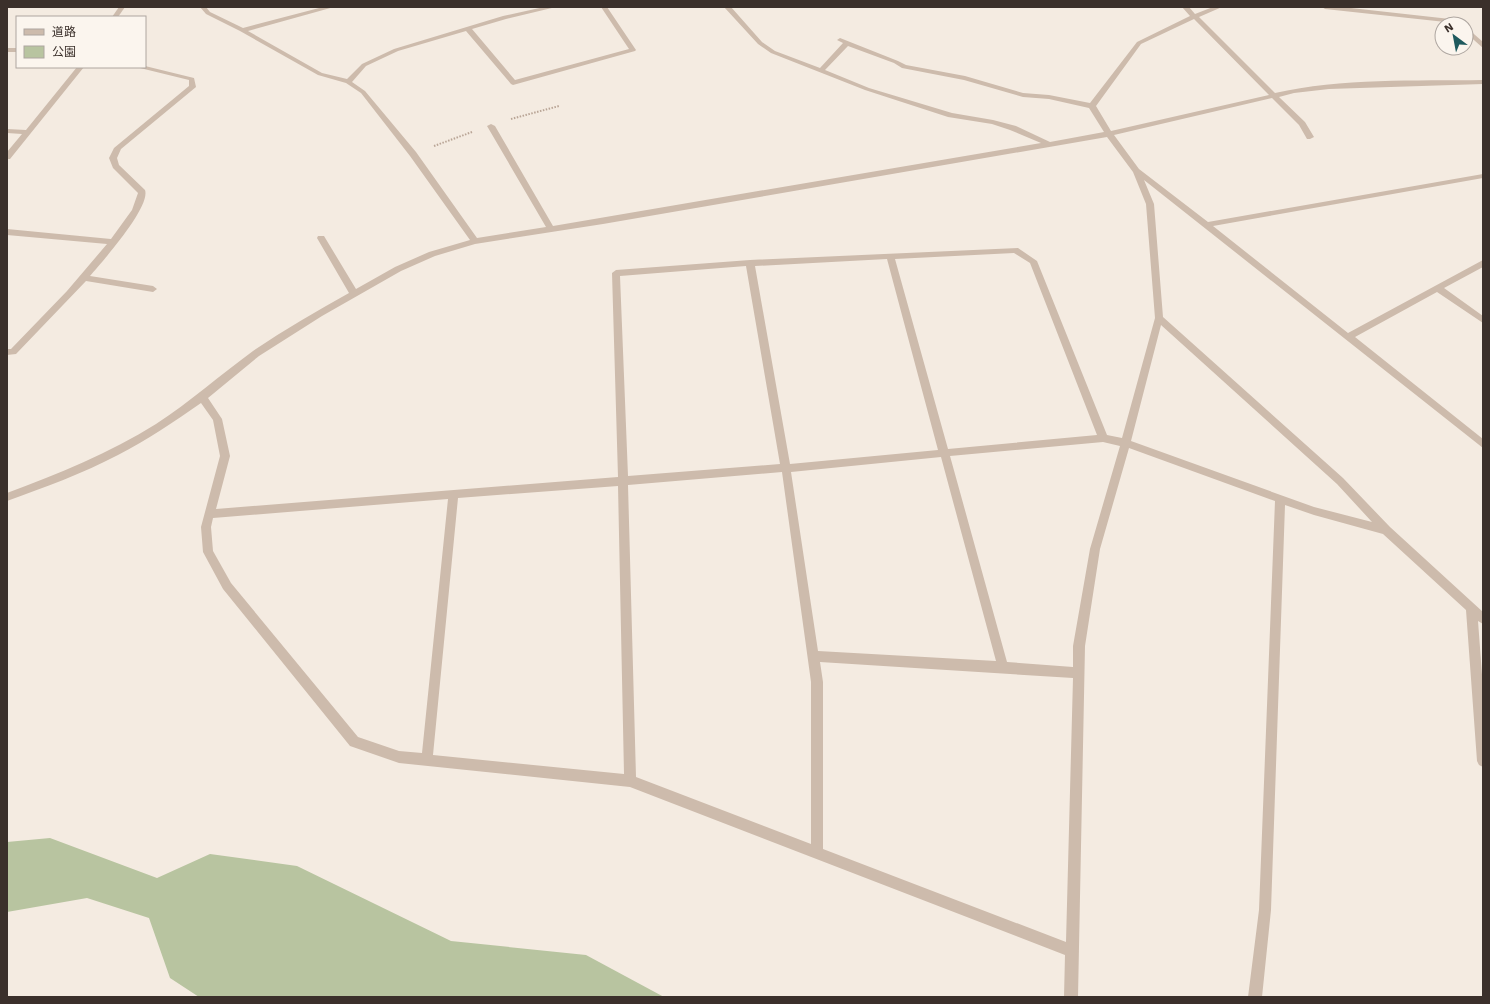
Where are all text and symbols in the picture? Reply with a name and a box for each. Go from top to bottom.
legend [16,16,146,68]
north arrow [1434,16,1474,56]
text: N [1442,20,1456,36]
text: 道路 [52,25,76,39]
text: 公園 [52,45,76,59]

